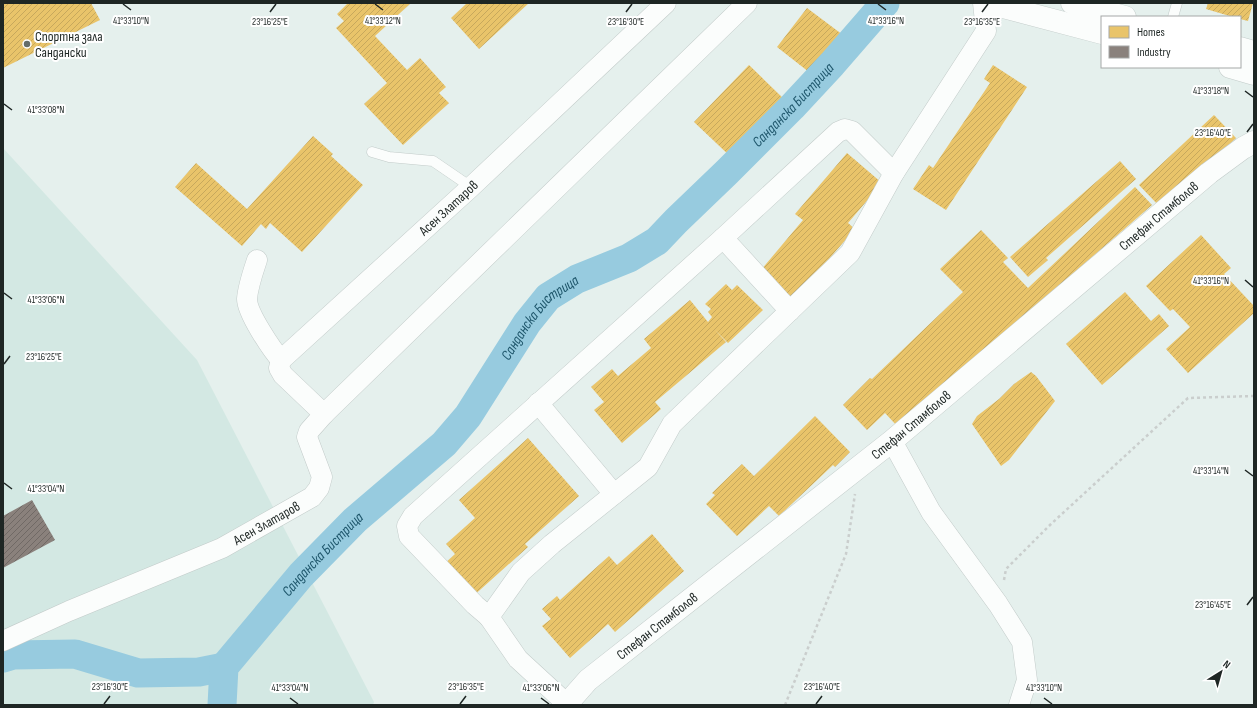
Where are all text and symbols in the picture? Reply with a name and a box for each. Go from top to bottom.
text: 41°33'10"N [113,15,149,27]
text: 41°33'12"N [365,15,401,27]
text: 41°33'16"N [868,15,904,27]
text: 23°16'25"E [252,16,288,28]
text: 23°16'30"E [608,16,644,28]
text: 23°16'35"E [964,16,1000,28]
legend [1101,16,1241,68]
text: Homes [1137,25,1165,40]
place label: Спортна зала Сандански [35,28,103,61]
marker: Спортна зала Сандански [22,39,32,49]
text: Industry [1137,45,1171,60]
water label: Санданска Бистрица [748,59,838,151]
text: 41°33'18"N [1193,85,1229,97]
text: 41°33'08"N [28,104,64,116]
text: 23°16'40"E [1195,127,1231,139]
street label: Асен Златаров [415,177,482,240]
street label: Стефан Стамболов [1116,178,1202,254]
water label: Санданска Бистрица [497,271,582,364]
text: 41°33'16"N [1193,275,1229,287]
text: 41°33'06"N [28,294,65,306]
text: 23°16'25"E [26,351,62,363]
street label: Стефан Стамболов [868,387,955,463]
text: 41°33'14"N [1193,465,1229,477]
text: 41°33'04"N [28,483,64,495]
street label: Асен Златаров [229,498,303,549]
water label: Санданска Бистрица [278,508,367,600]
street label: Стефан Стамболов [613,589,701,663]
text: 23°16'45"E [1195,599,1231,611]
north arrow [1201,652,1241,692]
text: N [1220,657,1233,671]
text: 23°16'30"E [92,681,128,693]
text: 23°16'35"E [448,681,484,693]
text: 23°16'40"E [804,681,840,693]
text: 41°33'04"N [272,682,308,694]
text: 41°33'06"N [523,682,560,694]
text: 41°33'10"N [1026,682,1062,694]

